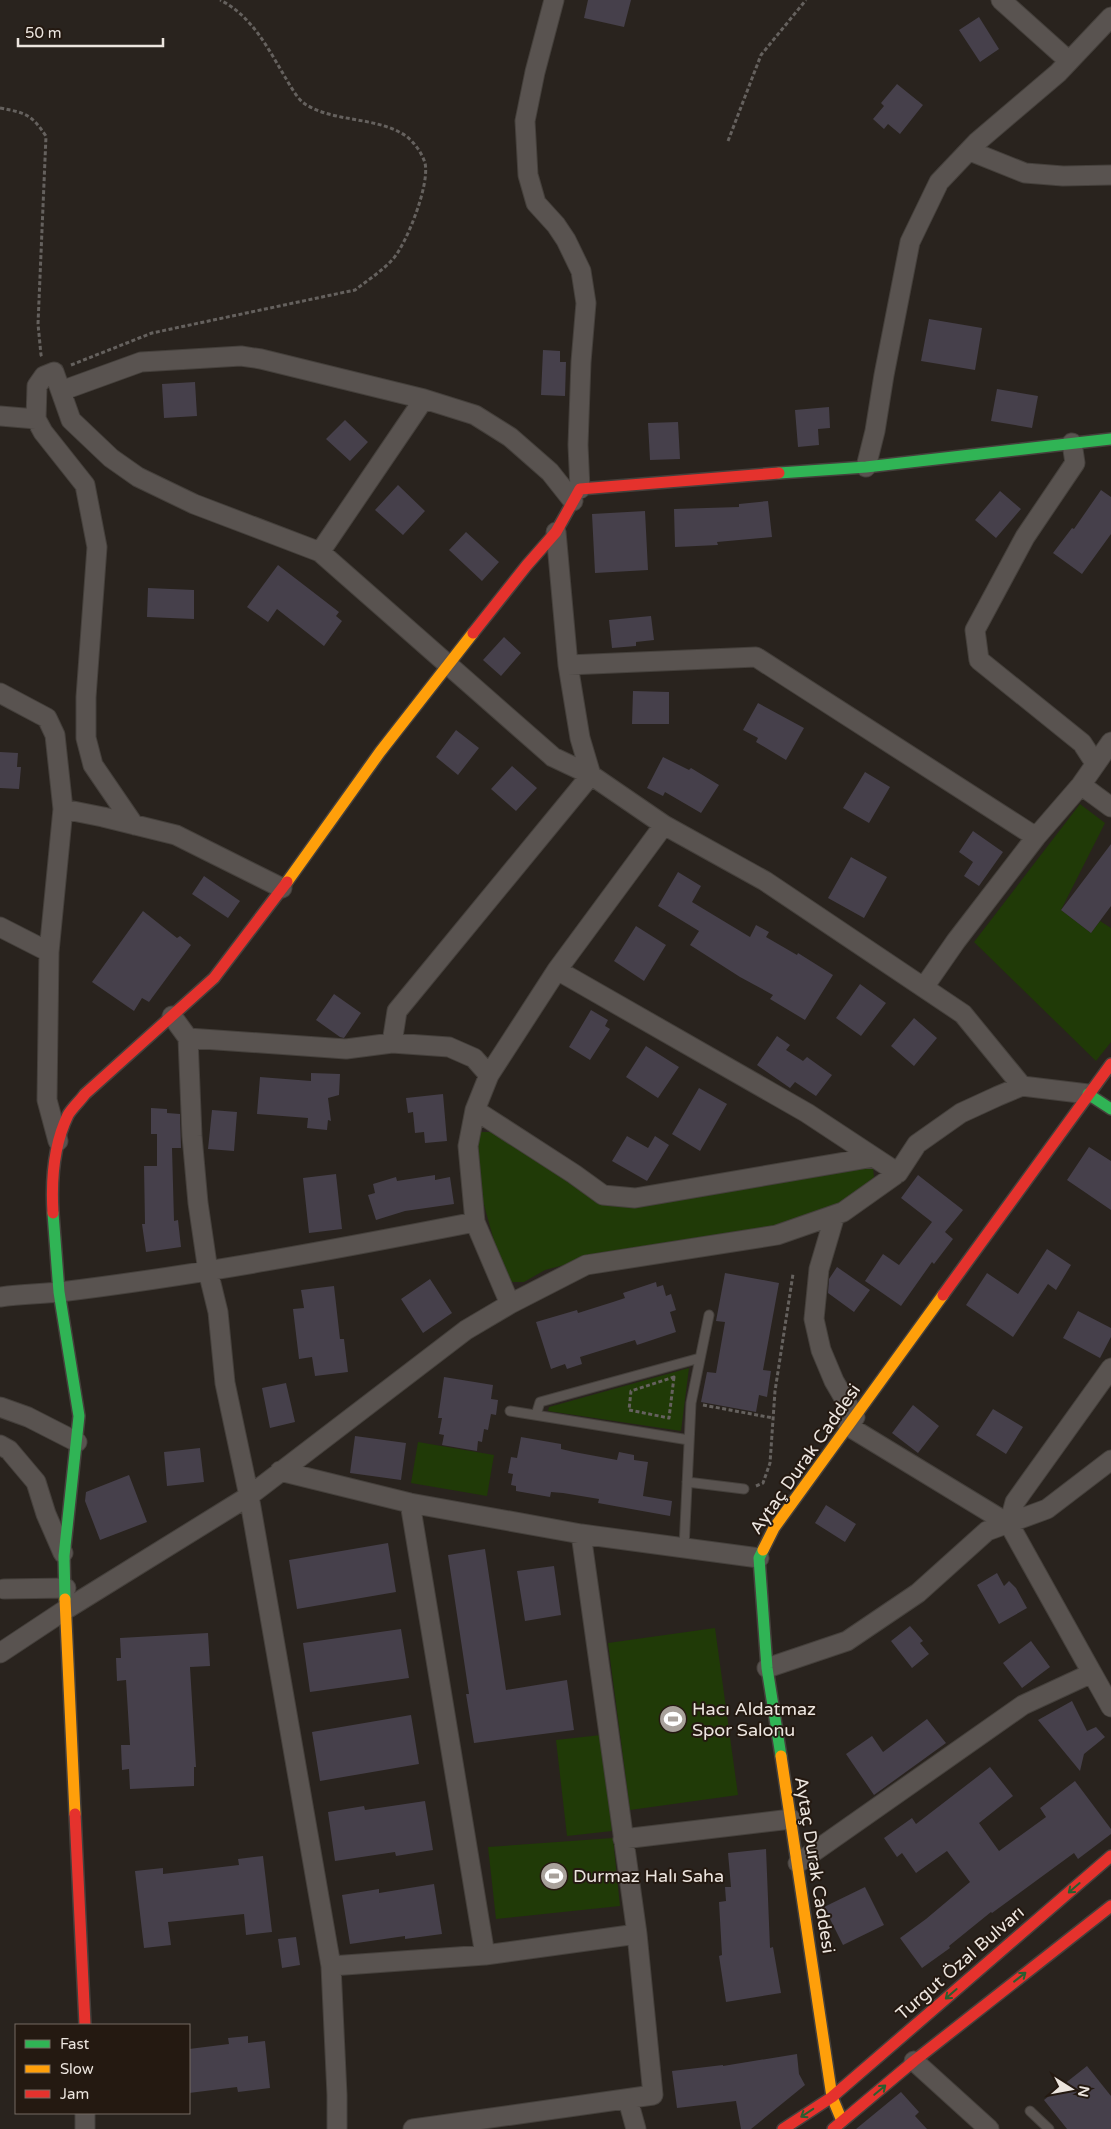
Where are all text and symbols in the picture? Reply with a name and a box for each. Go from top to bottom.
scale bar [18,15,162,47]
text: 50 m [25,24,62,42]
street label: Aytaç Durak Caddesi [745,1380,865,1538]
place label: Hacı Aldatmaz Spor Salonu [692,1698,816,1741]
sports icon: Hacı Aldatmaz Spor Salonu [658,1704,688,1734]
street label: Aytaç Durak Caddesi [790,1775,840,1955]
sports icon: Durmaz Halı Saha [539,1861,569,1891]
place label: Durmaz Halı Saha [573,1865,724,1887]
one-way arrow [1068,1882,1081,1893]
street label: Turgut Özal Bulvarı [891,1901,1029,2025]
one-way arrow [1013,1972,1026,1983]
one-way arrow [945,1988,958,1999]
legend [15,2024,190,2114]
text: Fast [60,2035,90,2053]
text: Slow [60,2060,94,2078]
north arrow [1046,2064,1096,2114]
one-way arrow [873,2084,886,2096]
text: N [1074,2084,1093,2099]
text: Jam [60,2085,89,2103]
one-way arrow [800,2108,814,2118]

